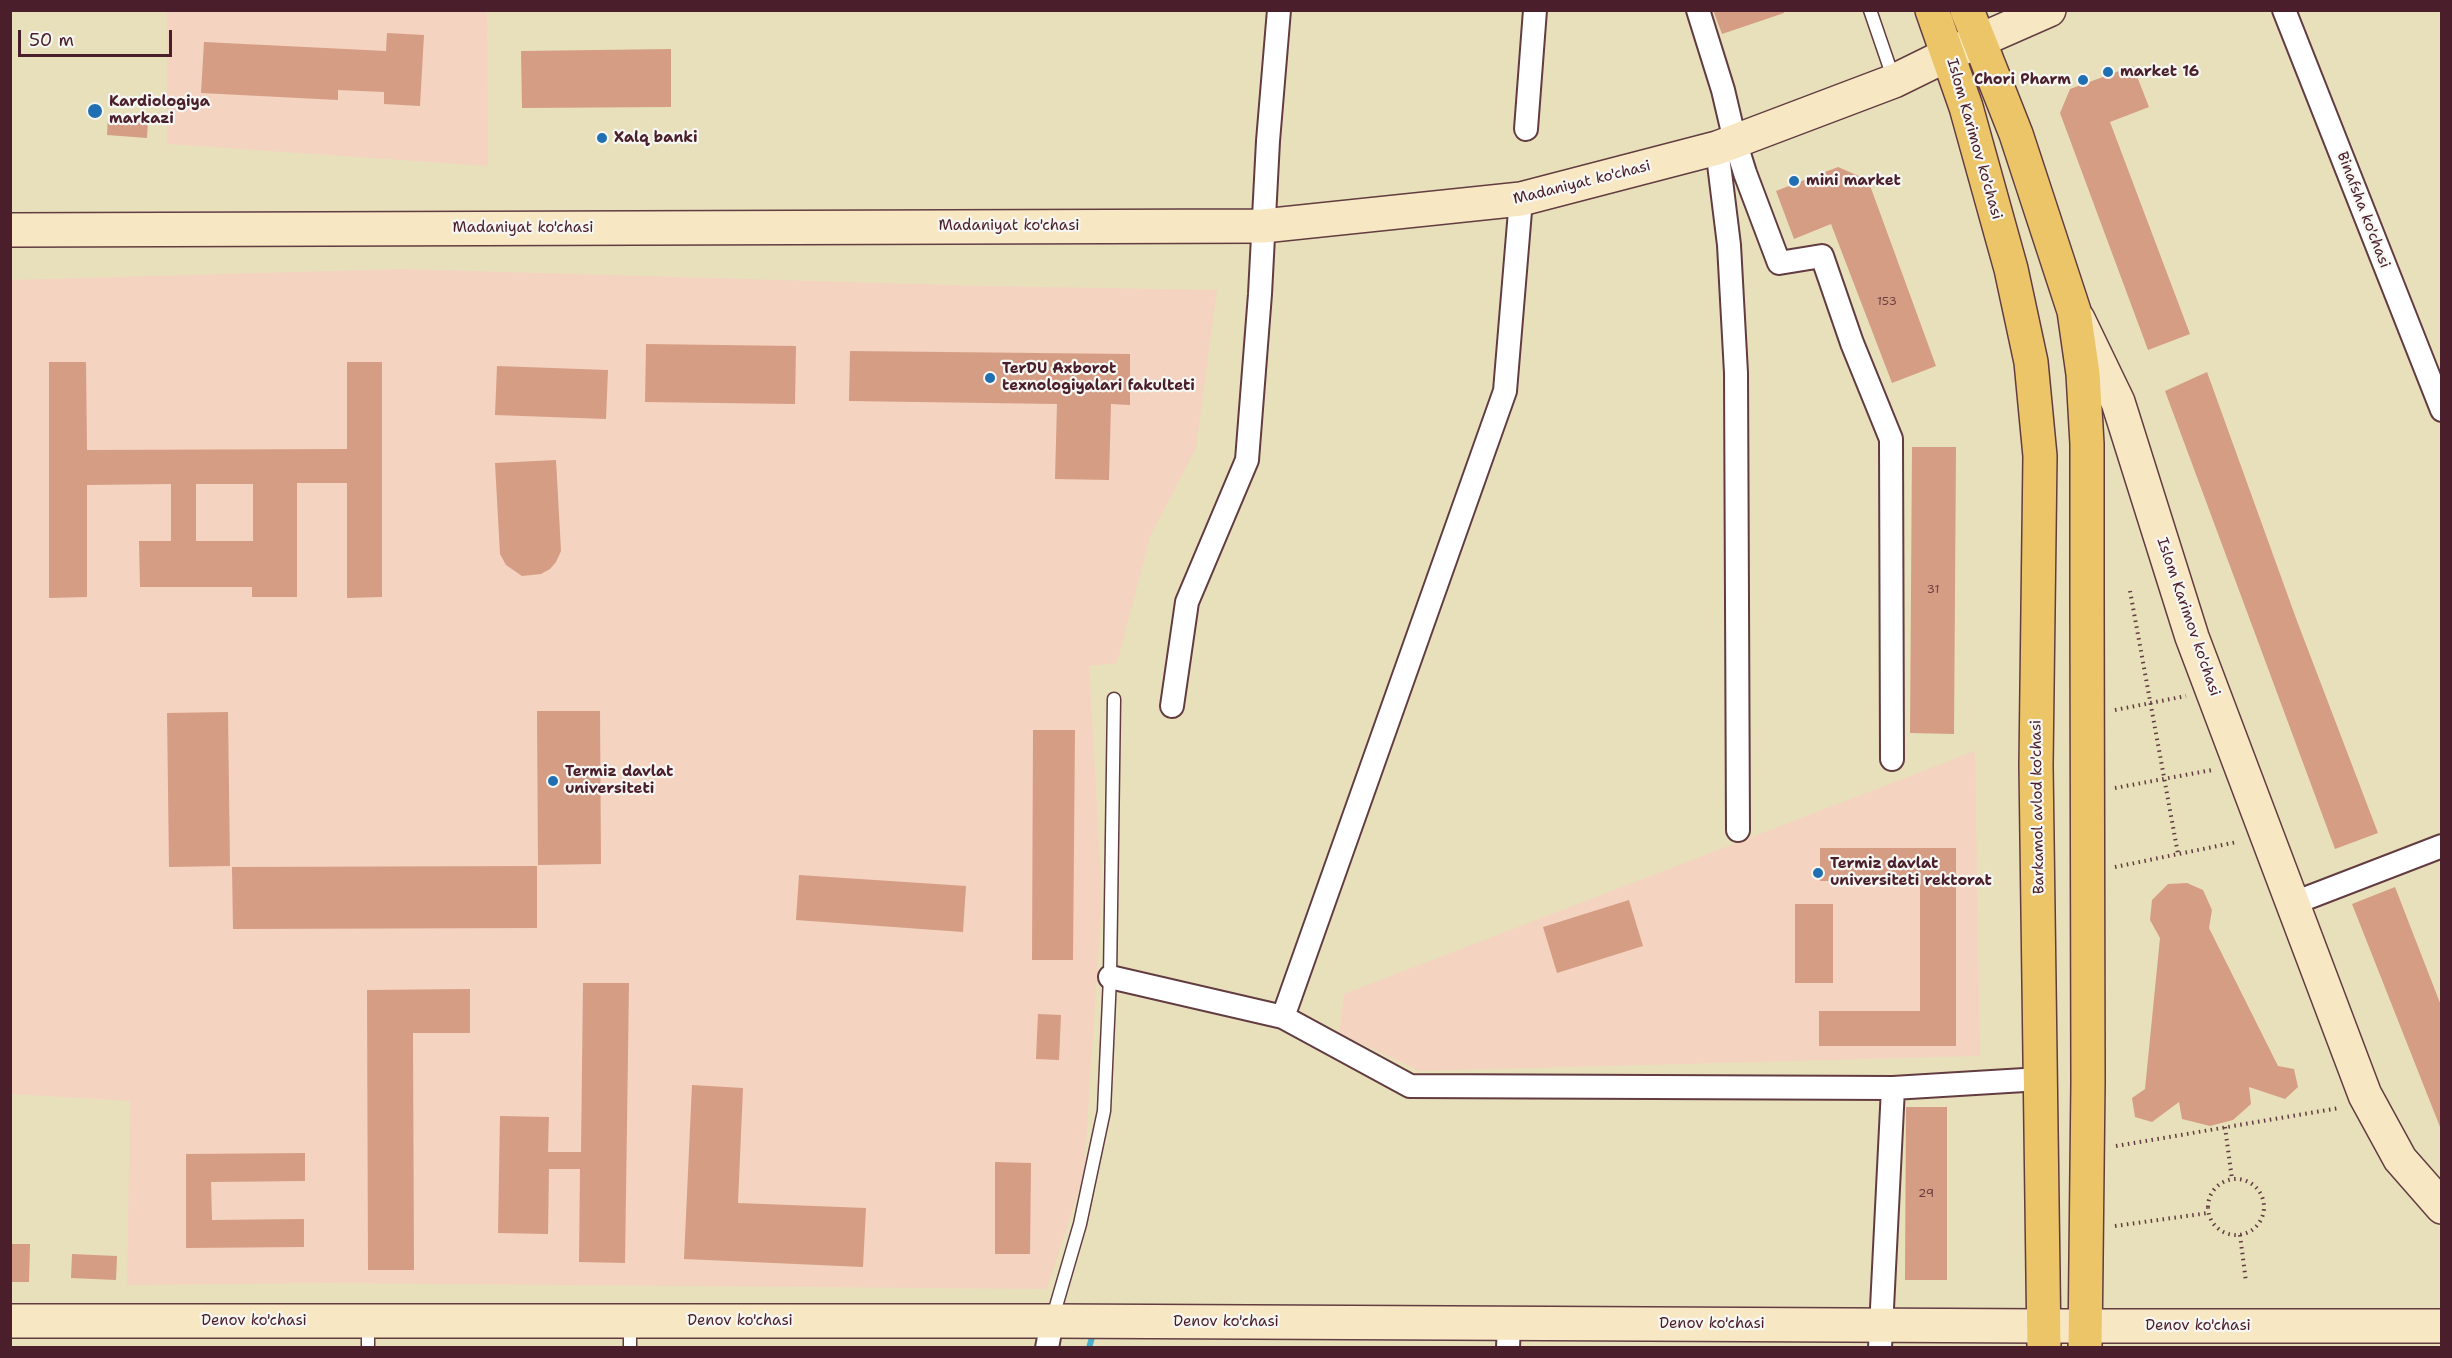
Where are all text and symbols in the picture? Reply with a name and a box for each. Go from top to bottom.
scale bar [21,18,176,56]
text: 50 m [29,28,74,52]
street label: Islom Karimov ko'chasi [1942,56,2006,222]
place label: market 16 [2120,63,2199,81]
marker: market 16 [2101,65,2115,79]
place label: Chori Pharm [1974,71,2071,89]
marker: Chori Pharm [2076,73,2090,87]
place label: Kardiologiya markazi [109,93,210,128]
marker: Kardiologiya markazi [86,102,104,120]
place label: Xalq banki [614,129,698,147]
marker: Xalq banki [595,131,609,145]
street label: Binafsha ko'chasi [2333,149,2393,271]
street label: Madaniyat ko'chasi [1511,157,1653,209]
place label: mini market [1806,172,1901,190]
marker: mini market [1787,174,1801,188]
street label: Madaniyat ko'chasi [939,217,1079,235]
street label: Madaniyat ko'chasi [453,219,593,237]
house number: 153 [1877,295,1897,309]
place label: TerDU Axborot texnologiyalari fakulteti [1002,360,1195,395]
marker: TerDU Axborot texnologiyalari fakulteti [983,371,997,385]
street label: Islom Karimov ko'chasi [2152,535,2224,699]
house number: 31 [1927,583,1939,597]
street label: Barkamol avlod ko'chasi [2027,720,2049,894]
place label: Termiz davlat universiteti [565,763,673,798]
marker: Termiz davlat universiteti [546,774,560,788]
place label: Termiz davlat universiteti rektorat [1830,855,1992,890]
marker: Termiz davlat universiteti rektorat [1811,866,1825,880]
house number: 29 [1918,1187,1934,1201]
street label: Denov ko'chasi [201,1312,307,1330]
street label: Denov ko'chasi [687,1312,793,1330]
street label: Denov ko'chasi [1173,1313,1279,1331]
street label: Denov ko'chasi [1659,1315,1765,1333]
street label: Denov ko'chasi [2145,1317,2251,1335]

